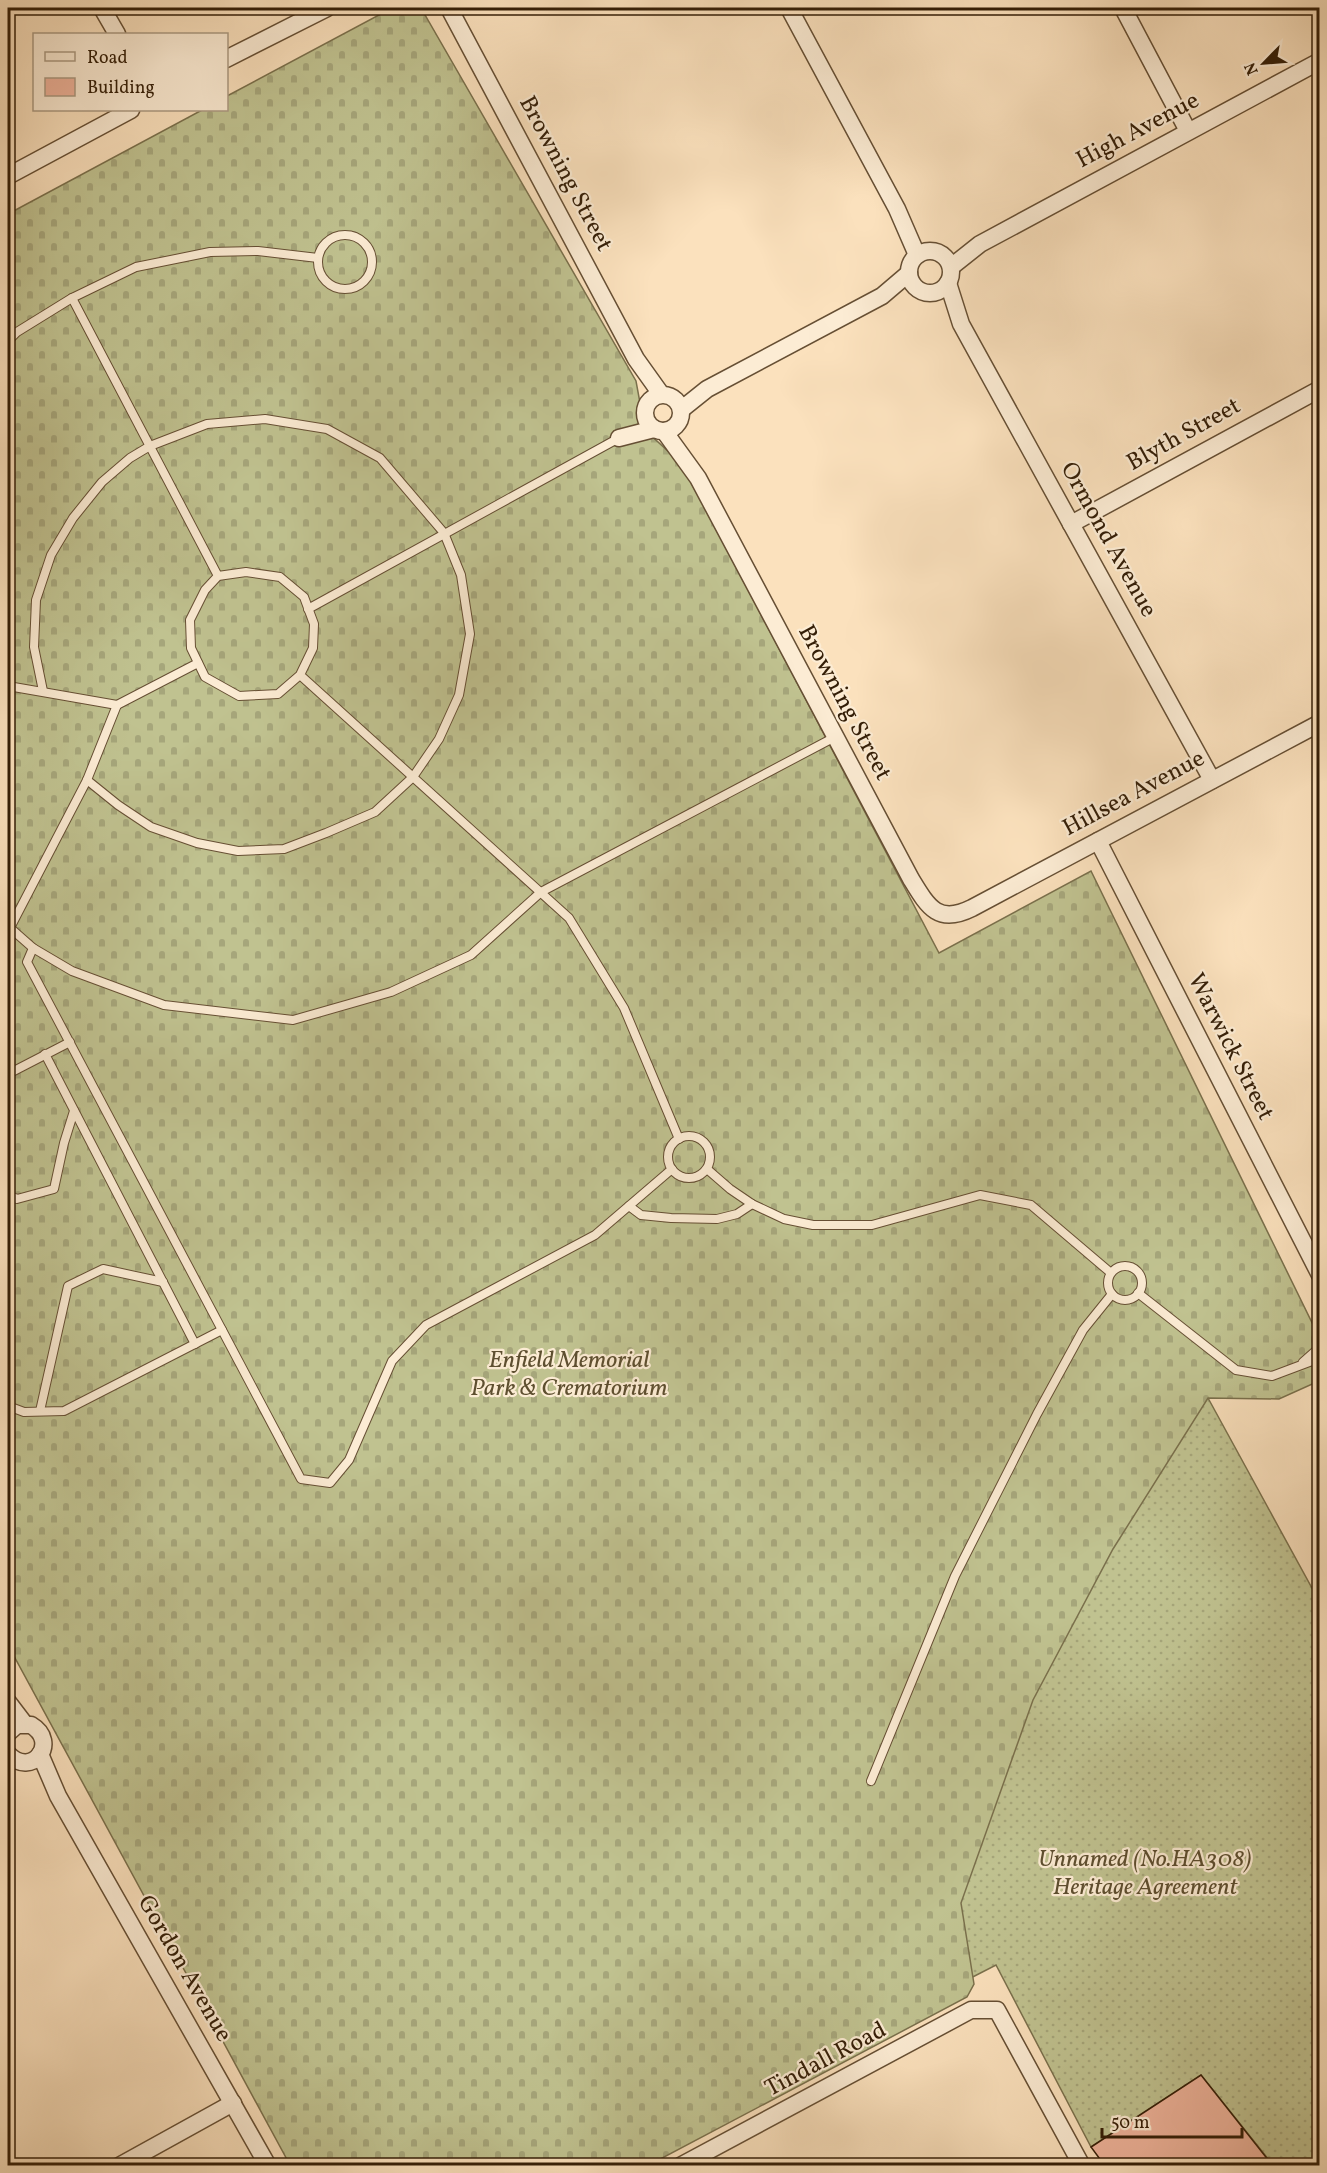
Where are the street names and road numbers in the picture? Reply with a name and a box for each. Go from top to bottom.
street label: High Avenue [1070,84,1206,178]
street label: Browning Street [510,90,620,258]
street label: Blyth Street [1121,390,1247,480]
street label: Ormond Avenue [1051,456,1165,624]
street label: Browning Street [789,619,899,787]
street label: Hillsea Avenue [1057,742,1211,846]
street label: Warwick Street [1178,968,1282,1126]
street label: Gordon Avenue [128,1889,240,2049]
street label: Tindall Road [759,2014,893,2106]

